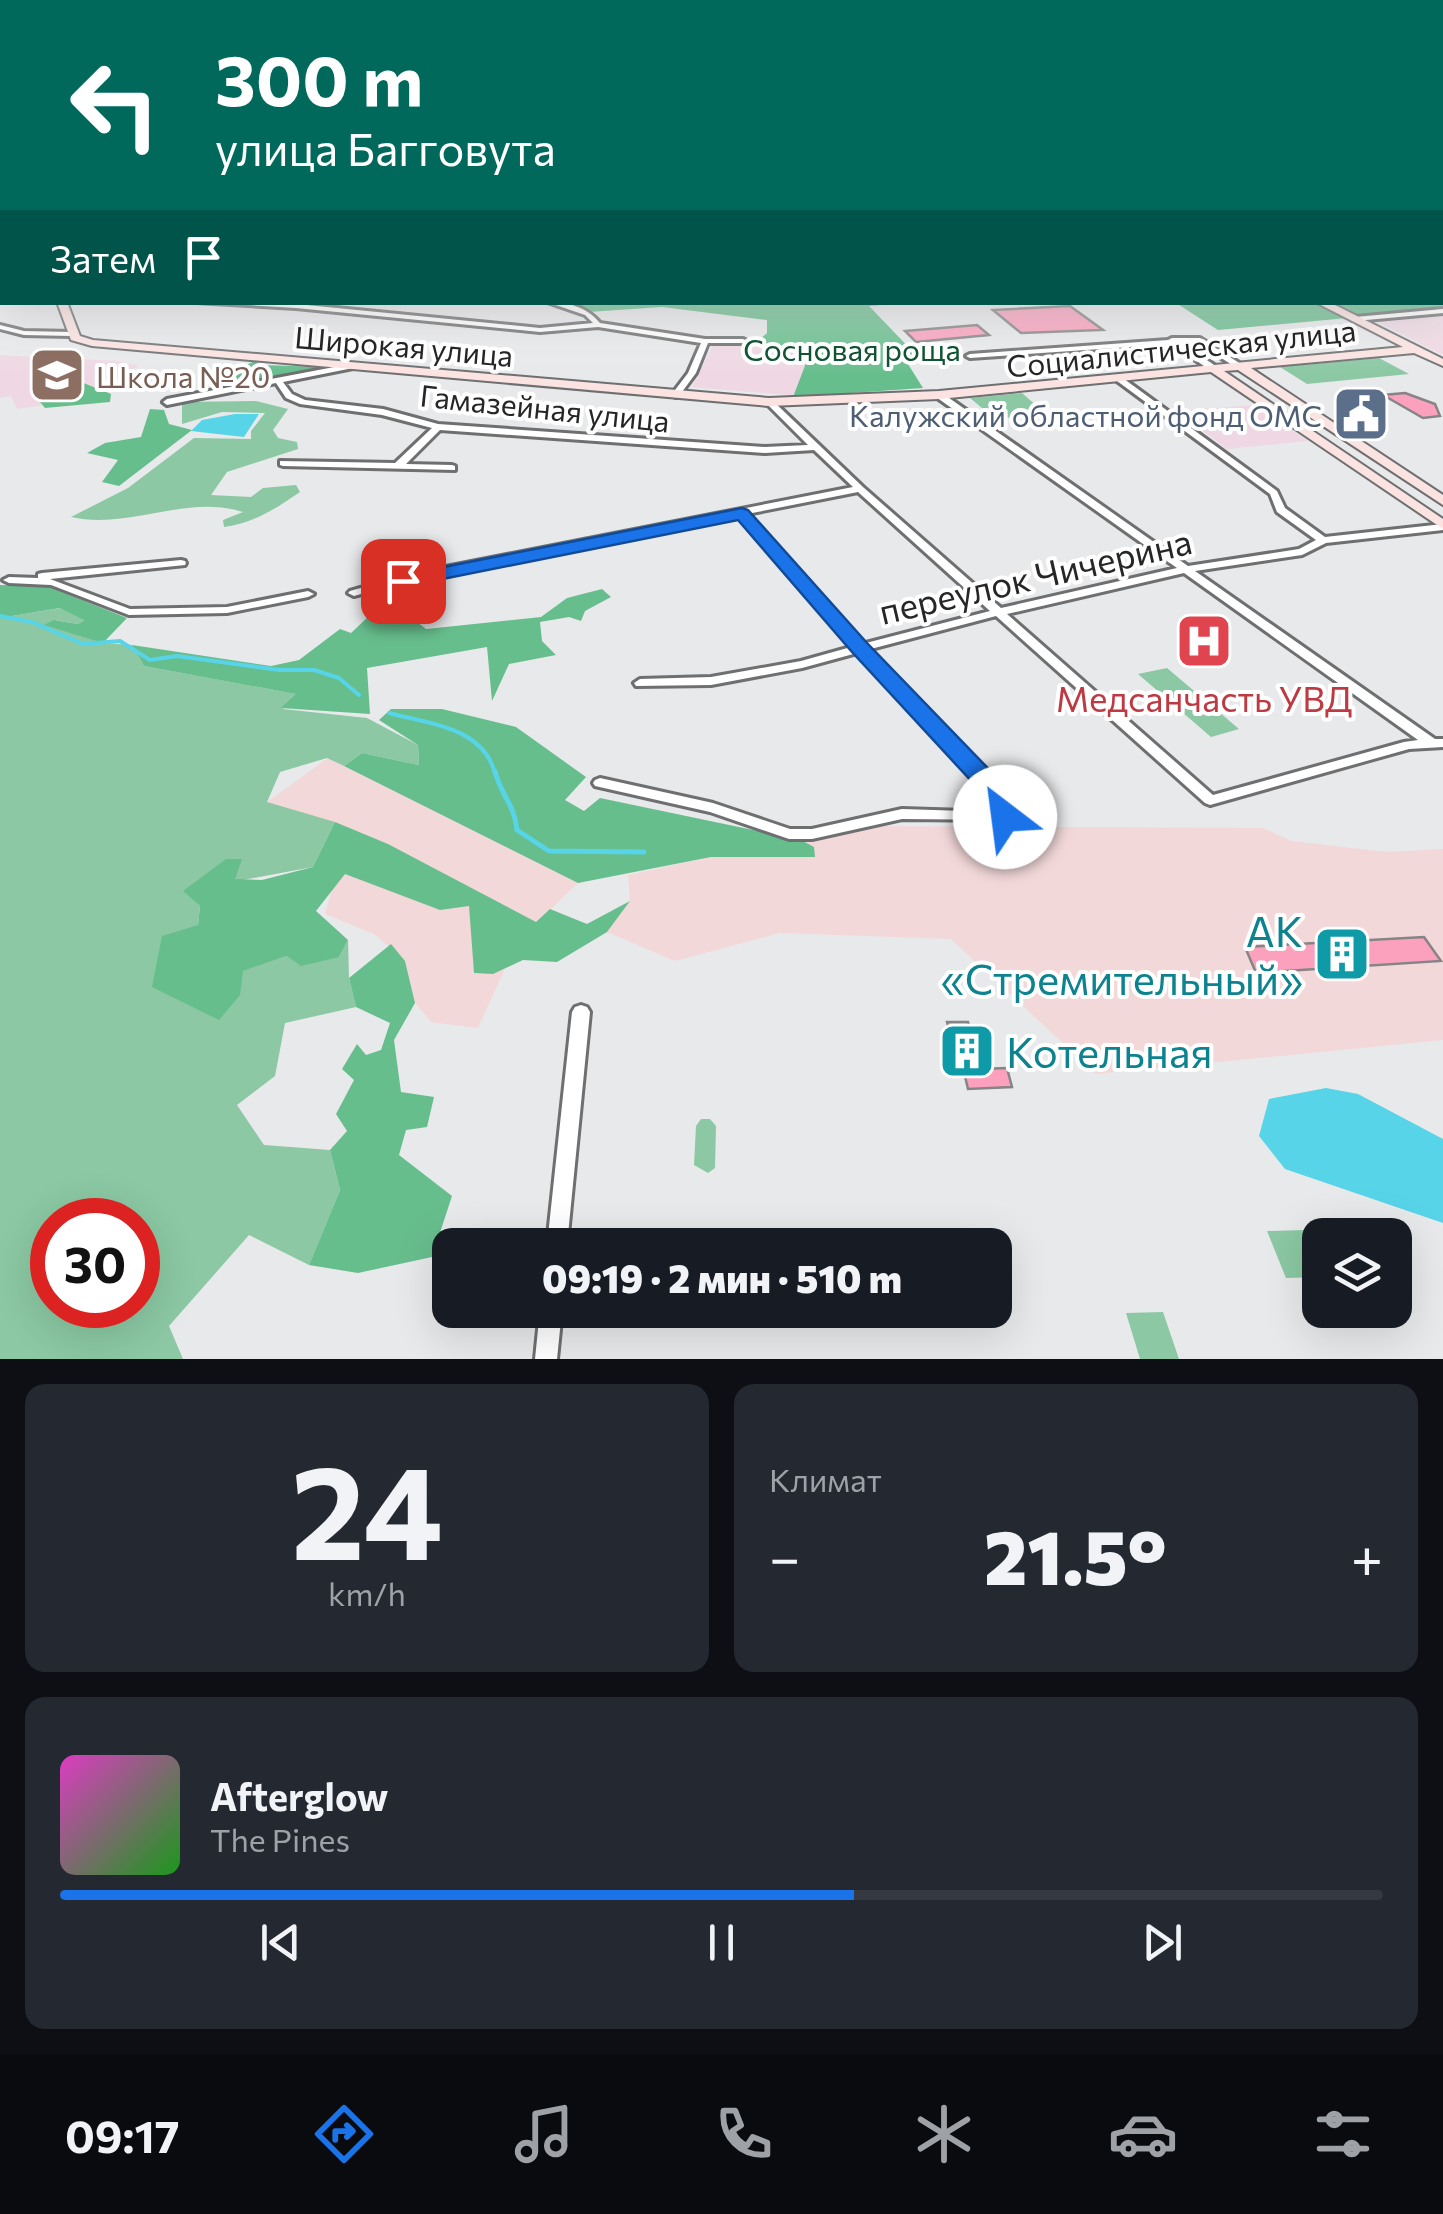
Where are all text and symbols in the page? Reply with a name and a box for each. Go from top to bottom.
text: 300 m [215,35,423,120]
icon: left [50,40,180,170]
text: улица Багговута [215,120,556,175]
icon: arrive [176,230,231,285]
text: Затем [50,234,156,281]
street label: Социалистическая улица [1004,310,1358,384]
street label: Широкая улица [293,317,515,373]
park label: Сосновая роща [743,330,961,367]
school or university icon: Школа №20 [27,345,87,405]
place label: Школа №20 [96,357,270,394]
street label: Гамазейная улица [418,376,672,438]
public building icon: Калужский областной фонд ОМС [1331,384,1391,444]
place label: Калужский областной фонд ОМС [849,396,1322,433]
street label: переулок Чичерина [874,518,1196,632]
pin [361,539,446,624]
icon: arrive [376,554,431,609]
hospital icon: Медсанчасть УВД [1174,611,1234,671]
place label: Медсанчасть УВД [1056,676,1352,719]
position arrow [953,765,1057,869]
place label: АК «Стремительный» [941,904,1303,1004]
building icon: АК «Стремительный» [1312,924,1372,984]
building icon: Котельная [937,1021,997,1081]
place label: Котельная [1006,1025,1213,1077]
speed limit sign: 30 [30,1198,160,1328]
map controls [1302,1218,1412,1328]
button: layers [1302,1218,1412,1328]
text: 09:19 · 2 мин · 510 m [542,1254,902,1301]
text: 24 [291,1428,443,1587]
text: Климат [769,1459,882,1499]
text: 21.5° [984,1509,1167,1600]
text: − [769,1522,800,1589]
text: + [1351,1522,1383,1589]
text: km/h [328,1573,406,1613]
text: Afterglow [210,1772,388,1819]
text: The Pines [210,1819,350,1859]
icon: previous [253,1915,308,1970]
icon: pause [694,1915,749,1970]
icon: next [1135,1915,1190,1970]
icon: directions [309,2099,379,2169]
icon: music [509,2099,579,2169]
icon: phone [709,2099,779,2169]
icon: climate [909,2099,979,2169]
icon: car [1108,2099,1178,2169]
icon: filters [1308,2099,1378,2169]
text: 09:17 [65,2107,180,2162]

